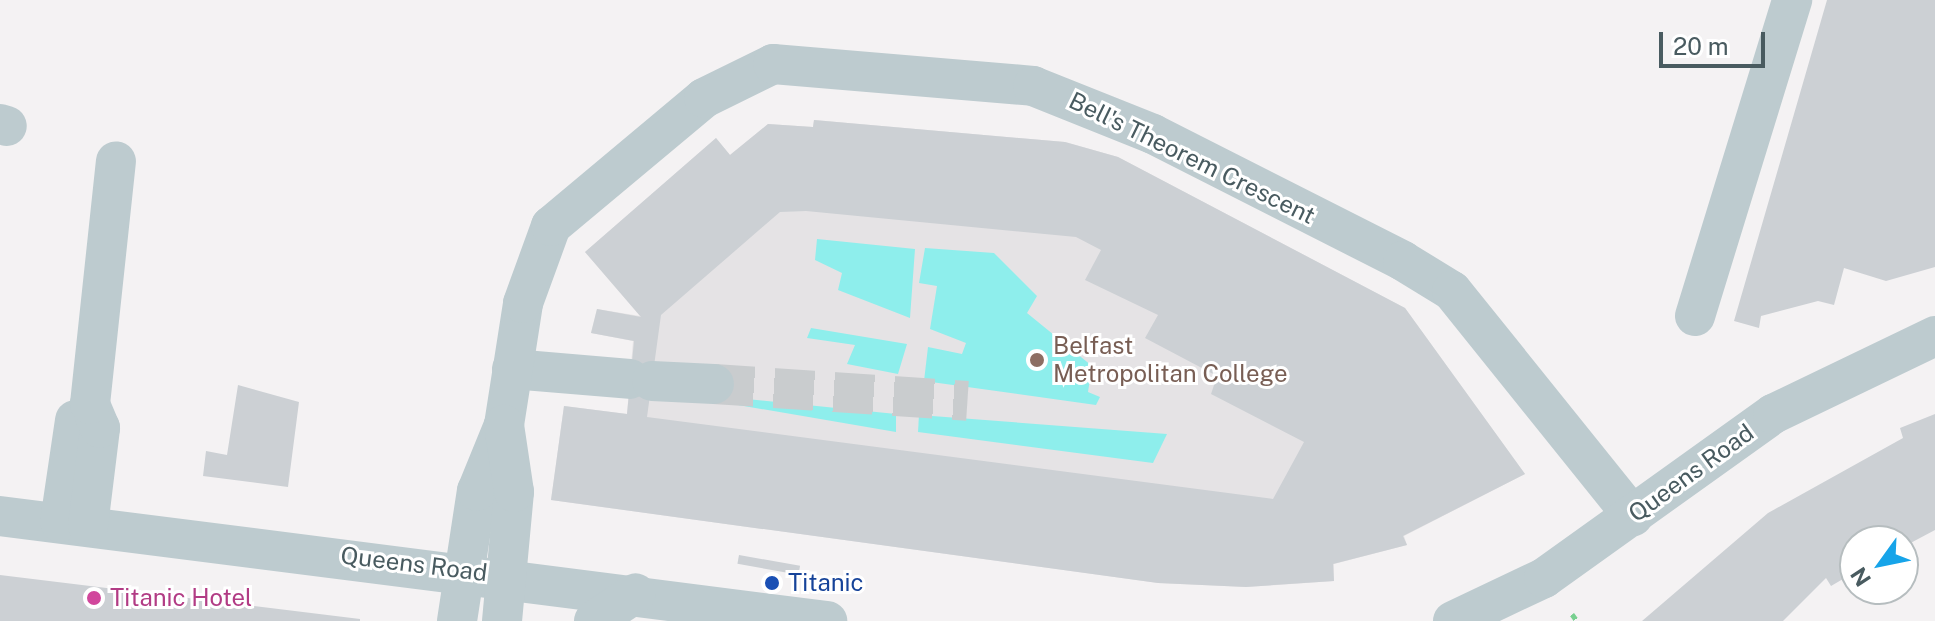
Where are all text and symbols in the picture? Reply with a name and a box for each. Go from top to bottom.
scale bar [1663,16,1769,66]
text: 20 m [1673,32,1729,60]
street label: Bell's Theorem Crescent [1064,86,1320,230]
place label: Belfast Metropolitan College [1053,332,1288,388]
marker: Belfast Metropolitan College [1028,351,1046,369]
street label: Queens Road [1623,418,1759,528]
north arrow [1839,525,1919,605]
street label: Queens Road [339,541,489,587]
text: N [1845,563,1876,591]
place label: Titanic [788,569,864,597]
marker: Titanic [763,574,781,592]
place label: Titanic Hotel [110,584,252,612]
marker: Titanic Hotel [85,589,103,607]

